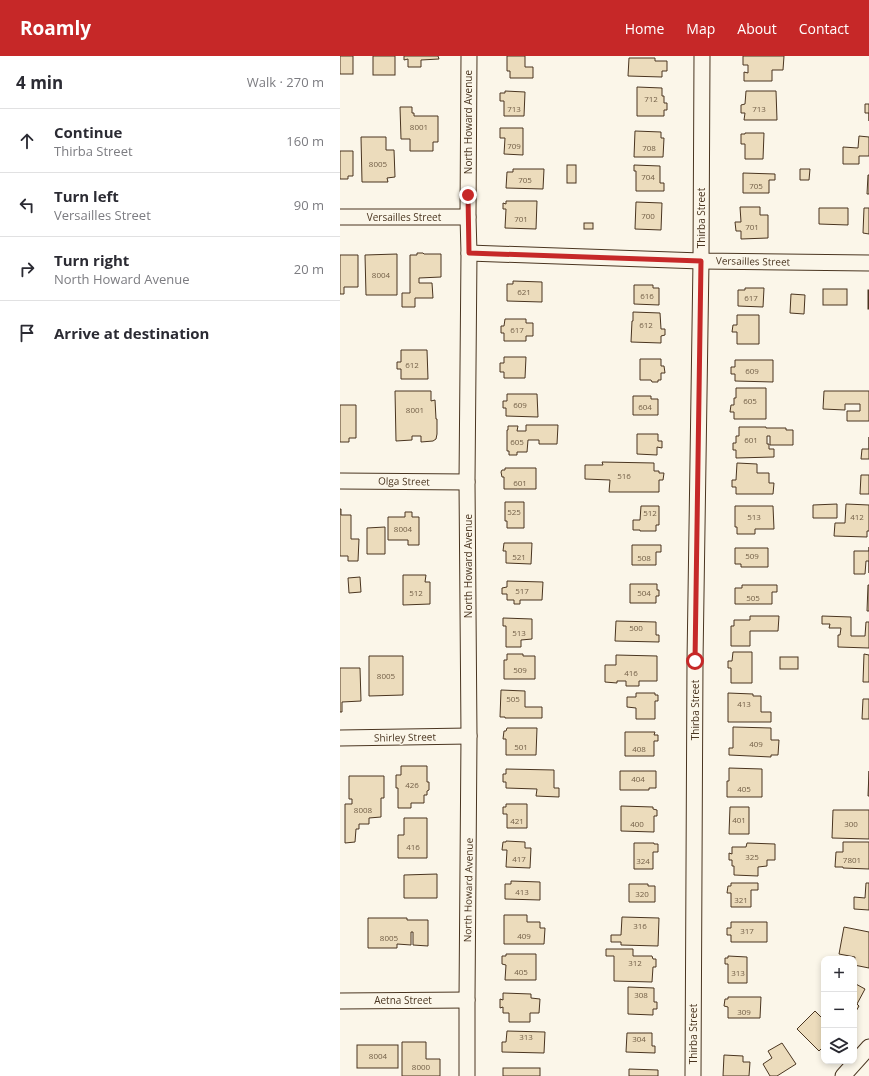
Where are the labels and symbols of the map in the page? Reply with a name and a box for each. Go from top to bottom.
street label: North Howard Avenue [461,70,475,174]
house number: 712 [644,93,658,104]
house number: 713 [507,103,521,114]
house number: 713 [752,103,766,114]
house number: 8001 [410,121,428,132]
house number: 709 [507,140,521,151]
house number: 708 [642,142,656,153]
house number: 8005 [369,158,388,169]
house number: 704 [641,171,655,182]
house number: 705 [518,174,532,185]
house number: 705 [749,180,763,191]
route end [459,186,477,204]
street label: Thirba Street [694,187,708,248]
street label: Versailles Street [367,210,442,224]
house number: 700 [641,210,655,221]
house number: 701 [514,213,528,224]
house number: 701 [745,221,759,232]
street label: Versailles Street [716,253,791,269]
house number: 8004 [372,269,391,280]
house number: 621 [517,286,531,297]
house number: 616 [640,290,654,301]
house number: 617 [744,292,758,303]
house number: 612 [639,319,653,330]
house number: 617 [510,324,524,335]
house number: 612 [405,359,419,370]
house number: 609 [745,365,759,376]
house number: 605 [743,395,757,406]
house number: 609 [513,399,527,410]
house number: 604 [638,401,652,412]
house number: 8001 [406,404,424,415]
house number: 601 [744,434,758,445]
house number: 605 [510,436,524,447]
house number: 516 [617,470,631,481]
street label: Olga Street [378,474,430,488]
house number: 601 [513,477,527,488]
house number: 525 [507,506,521,517]
house number: 512 [643,507,657,518]
house number: 513 [747,511,761,522]
house number: 412 [850,511,864,522]
street label: North Howard Avenue [461,514,475,618]
house number: 8004 [394,523,413,534]
house number: 509 [745,550,759,561]
house number: 521 [512,551,526,562]
house number: 508 [637,552,651,563]
house number: 517 [515,585,529,596]
house number: 512 [409,587,423,598]
house number: 504 [637,587,651,598]
house number: 505 [746,592,760,603]
house number: 500 [629,622,643,633]
house number: 513 [512,627,526,638]
route start [686,652,704,670]
house number: 509 [513,664,527,675]
house number: 416 [624,667,638,678]
house number: 8005 [377,670,396,681]
street label: Thirba Street [688,679,702,740]
house number: 505 [506,693,520,704]
house number: 413 [737,698,751,709]
street label: Shirley Street [374,729,437,745]
house number: 409 [749,738,763,749]
house number: 501 [514,741,528,752]
house number: 408 [632,743,646,754]
house number: 404 [631,773,645,784]
house number: 426 [405,779,419,790]
house number: 405 [737,783,751,794]
house number: 8008 [354,804,373,815]
house number: 401 [732,814,746,825]
house number: 421 [510,815,524,826]
house number: 400 [630,818,644,829]
house number: 300 [844,818,858,829]
street label: North Howard Avenue [460,837,476,942]
house number: 416 [406,841,420,852]
house number: 325 [745,851,759,862]
house number: 417 [512,853,526,864]
house number: 7801 [843,854,861,865]
house number: 324 [636,855,650,866]
house number: 413 [515,886,529,897]
house number: 320 [635,888,649,899]
house number: 321 [734,894,748,905]
house number: 316 [633,920,647,931]
house number: 317 [740,925,754,936]
house number: 409 [517,930,531,941]
house number: 8005 [380,932,399,943]
house number: 312 [628,957,642,968]
house number: 405 [514,966,528,977]
house number: 313 [731,967,745,978]
house number: 308 [634,989,648,1000]
street label: Aetna Street [374,993,432,1007]
street label: Thirba Street [686,1003,700,1064]
house number: 309 [737,1006,751,1017]
house number: 313 [519,1031,533,1042]
house number: 304 [632,1033,646,1044]
house number: 8004 [369,1050,388,1061]
house number: 8000 [412,1061,431,1072]

